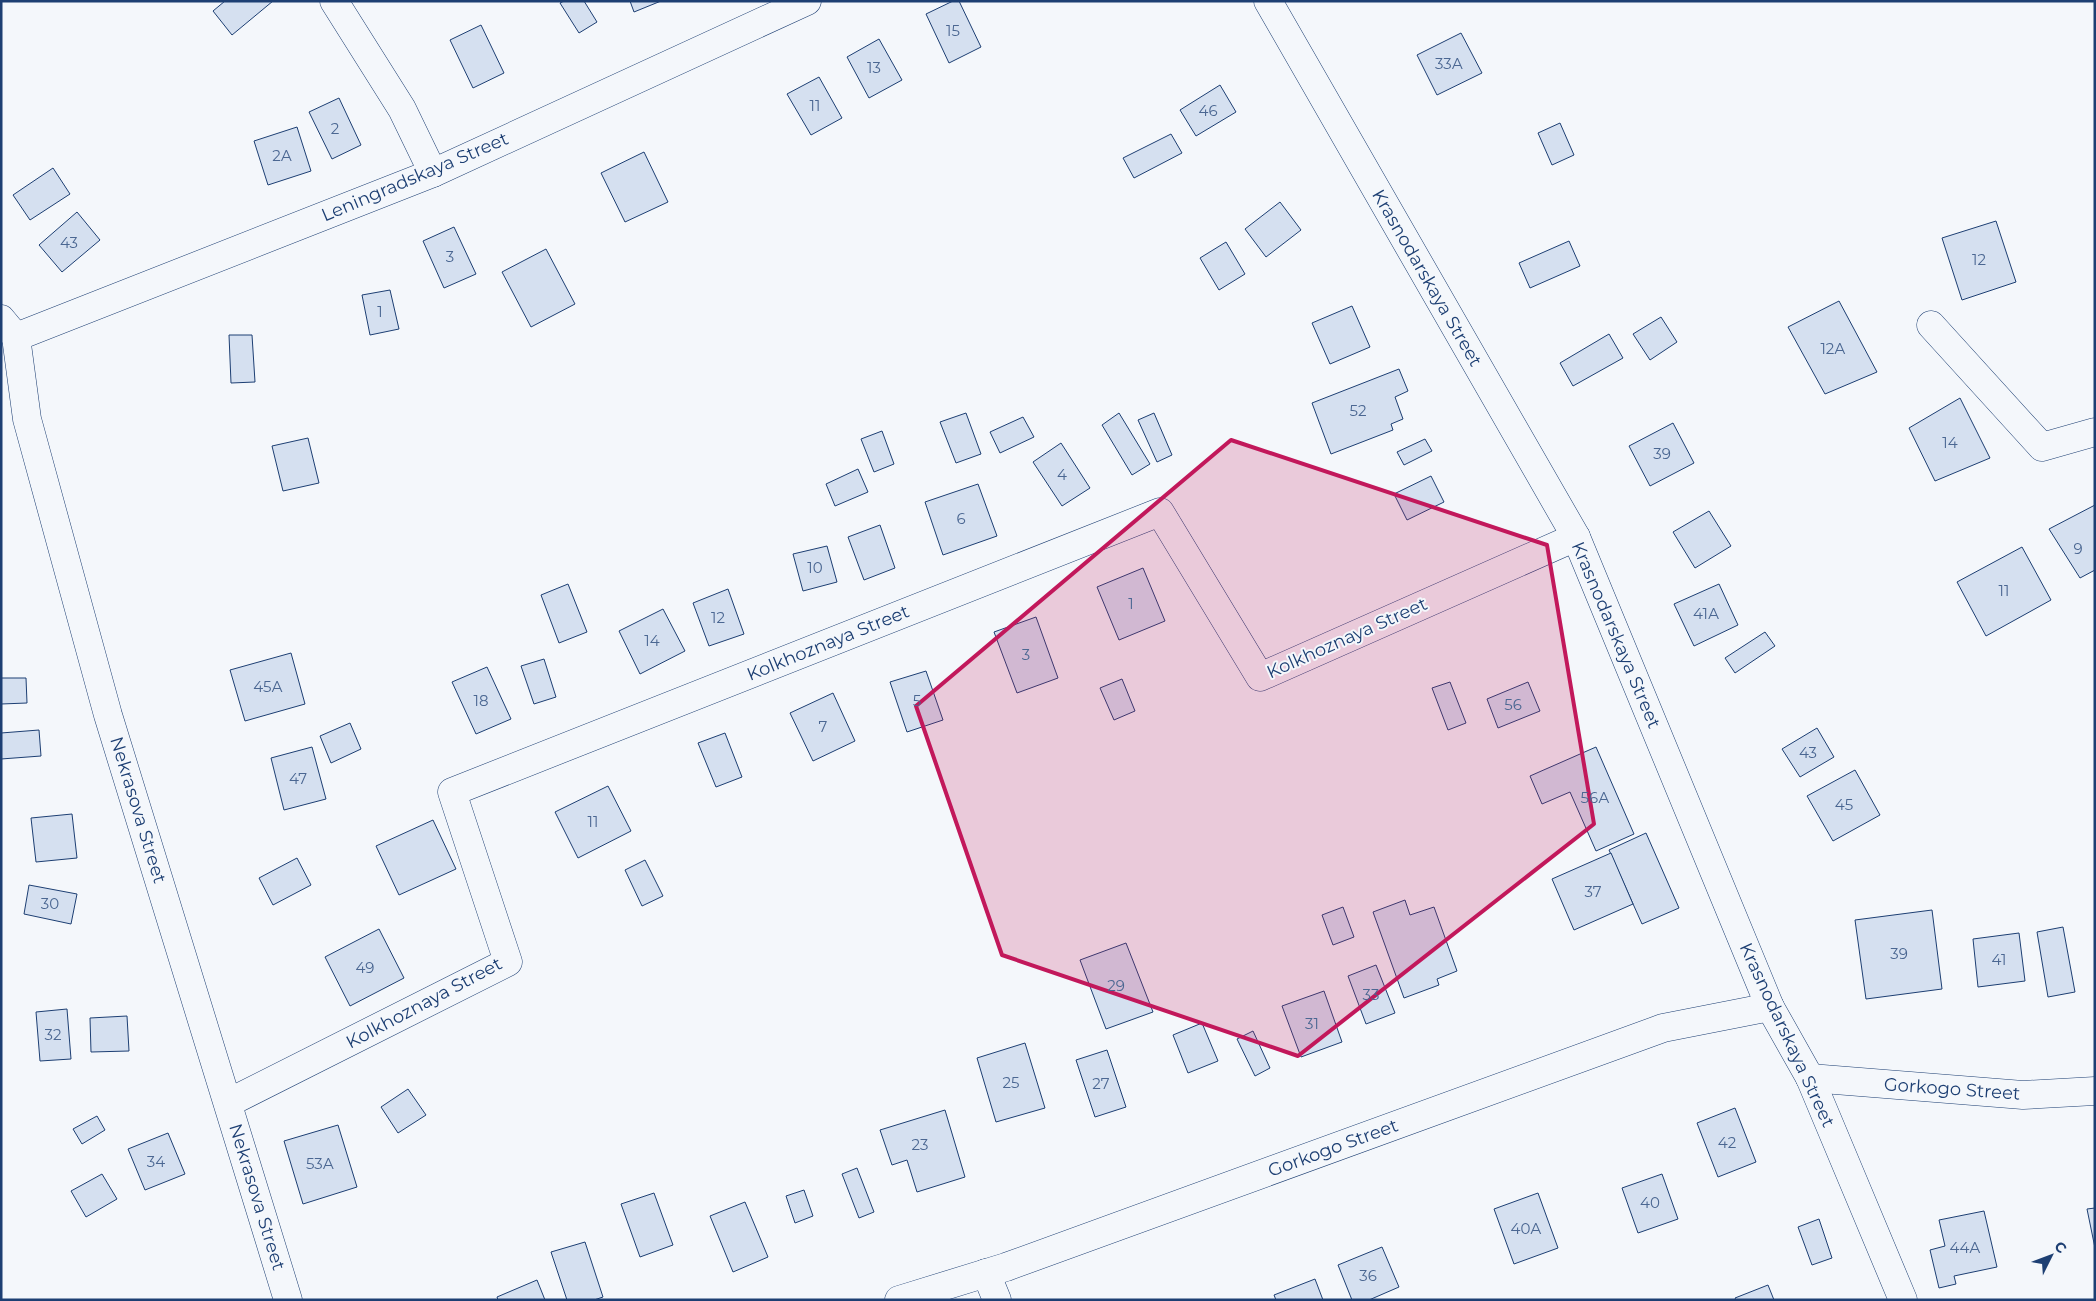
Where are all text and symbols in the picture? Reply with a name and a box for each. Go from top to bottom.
house number: 15 [946,21,960,40]
house number: 33А [1435,54,1463,73]
house number: 13 [867,58,881,77]
house number: 11 [810,96,820,115]
house number: 46 [1198,101,1218,120]
house number: 2 [331,119,339,138]
street label: Leningradskaya Street [318,128,512,226]
house number: 2А [272,146,292,165]
street label: Krasnodarskaya Street [1367,186,1487,370]
house number: 43 [60,233,78,252]
house number: 3 [446,247,454,266]
house number: 12 [1972,250,1986,269]
house number: 1 [377,302,383,321]
house number: 12А [1820,339,1846,358]
house number: 52 [1350,401,1366,420]
house number: 14 [1942,433,1958,452]
house number: 39 [1653,444,1671,463]
house number: 4 [1057,465,1067,484]
house number: 6 [956,509,966,528]
street label: Krasnodarskaya Street [1567,538,1665,732]
house number: 9 [2073,539,2083,558]
house number: 10 [807,558,823,577]
house number: 11 [1999,581,2009,600]
street label: Kolkhoznaya Street [1263,593,1431,683]
house number: 1 [1128,594,1134,613]
street label: Kolkhoznaya Street [744,600,912,686]
house number: 41А [1693,604,1719,623]
house number: 12 [711,608,725,627]
house number: 14 [644,631,660,650]
house number: 3 [1022,645,1030,664]
house number: 45А [253,677,283,696]
house number: 18 [474,691,489,710]
house number: 5 [913,691,921,710]
house number: 56 [1504,695,1522,714]
house number: 7 [819,717,828,736]
street label: Nekrasova Street [105,734,171,886]
house number: 43 [1799,743,1817,762]
house number: 47 [289,769,307,788]
house number: 56А [1581,788,1609,807]
house number: 45 [1835,795,1853,814]
house number: 11 [588,812,598,831]
house number: 37 [1584,882,1602,901]
house number: 30 [41,894,59,913]
street label: Krasnodarskaya Street [1735,939,1839,1131]
house number: 39 [1890,944,1908,963]
house number: 41 [1992,950,2006,969]
street label: Kolkhoznaya Street [342,953,506,1053]
house number: 49 [356,958,374,977]
house number: 29 [1107,976,1125,995]
house number: 33 [1363,985,1379,1004]
house number: 31 [1305,1014,1319,1033]
house number: 32 [45,1025,61,1044]
house number: 25 [1002,1073,1020,1092]
street label: Gorkogo Street [1883,1073,2021,1105]
house number: 27 [1092,1074,1110,1093]
street label: Gorkogo Street [1265,1114,1401,1182]
street label: Nekrasova Street [224,1121,290,1273]
house number: 42 [1718,1133,1736,1152]
house number: 23 [912,1135,928,1154]
house number: 34 [147,1152,165,1171]
house number: 53А [306,1154,334,1173]
house number: 40 [1640,1193,1660,1212]
house number: 40А [1511,1219,1541,1238]
north arrow [2026,1231,2076,1281]
text: С [2051,1237,2071,1257]
house number: 44А [1950,1238,1981,1257]
house number: 36 [1359,1266,1377,1285]

